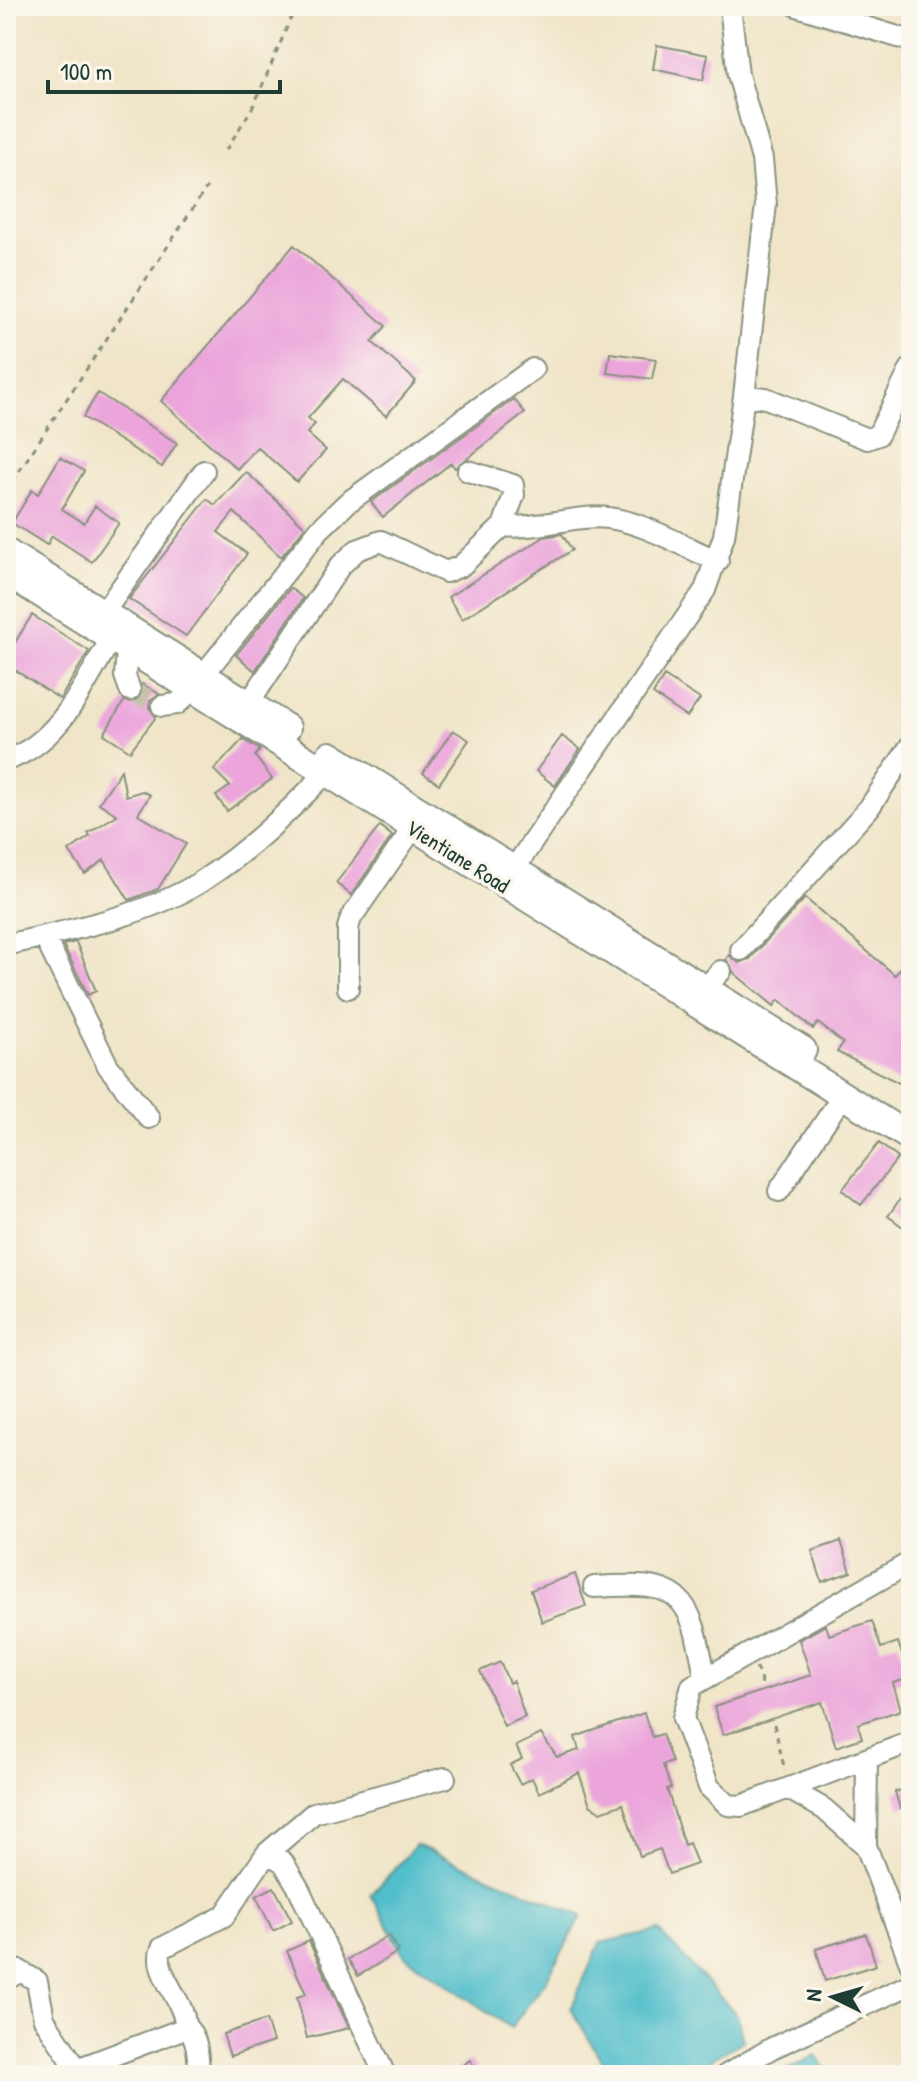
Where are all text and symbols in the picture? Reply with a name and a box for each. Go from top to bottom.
scale bar [48,44,280,94]
text: 100 m [60,55,112,87]
street label: Vientiane Road [400,812,516,900]
north arrow [793,1957,873,2037]
text: N [798,1988,829,2002]

